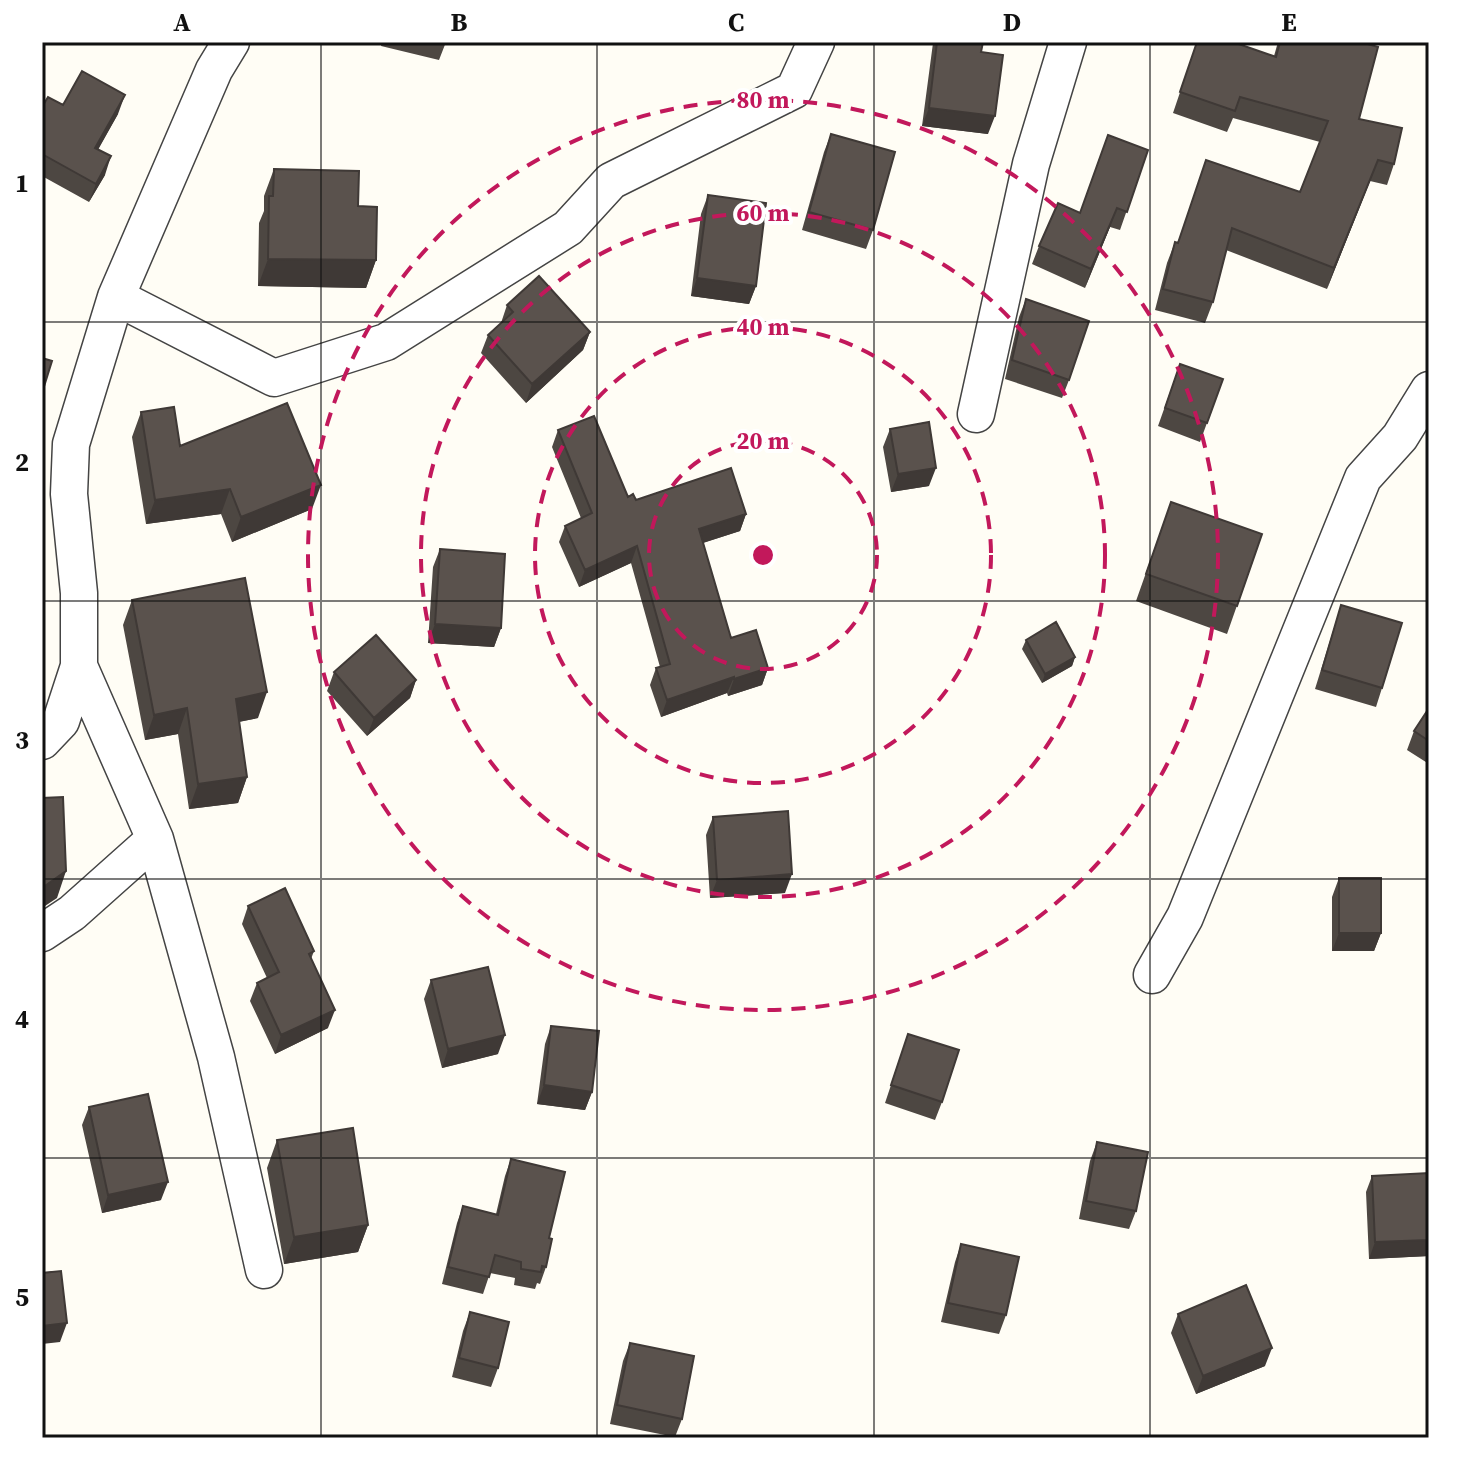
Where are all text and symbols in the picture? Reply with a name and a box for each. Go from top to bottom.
text: A [173,4,191,40]
text: B [451,4,468,40]
text: C [728,4,744,40]
text: D [1003,4,1021,40]
text: E [1281,4,1297,40]
text: 80 m [737,83,790,116]
text: 1 [15,165,29,201]
text: 60 m [737,196,790,229]
text: 40 m [737,310,790,343]
text: 20 m [737,424,790,457]
text: 2 [15,444,29,480]
centre of rings [749,541,777,569]
text: 3 [15,722,29,758]
text: 4 [15,1001,29,1037]
text: 5 [15,1279,29,1315]

